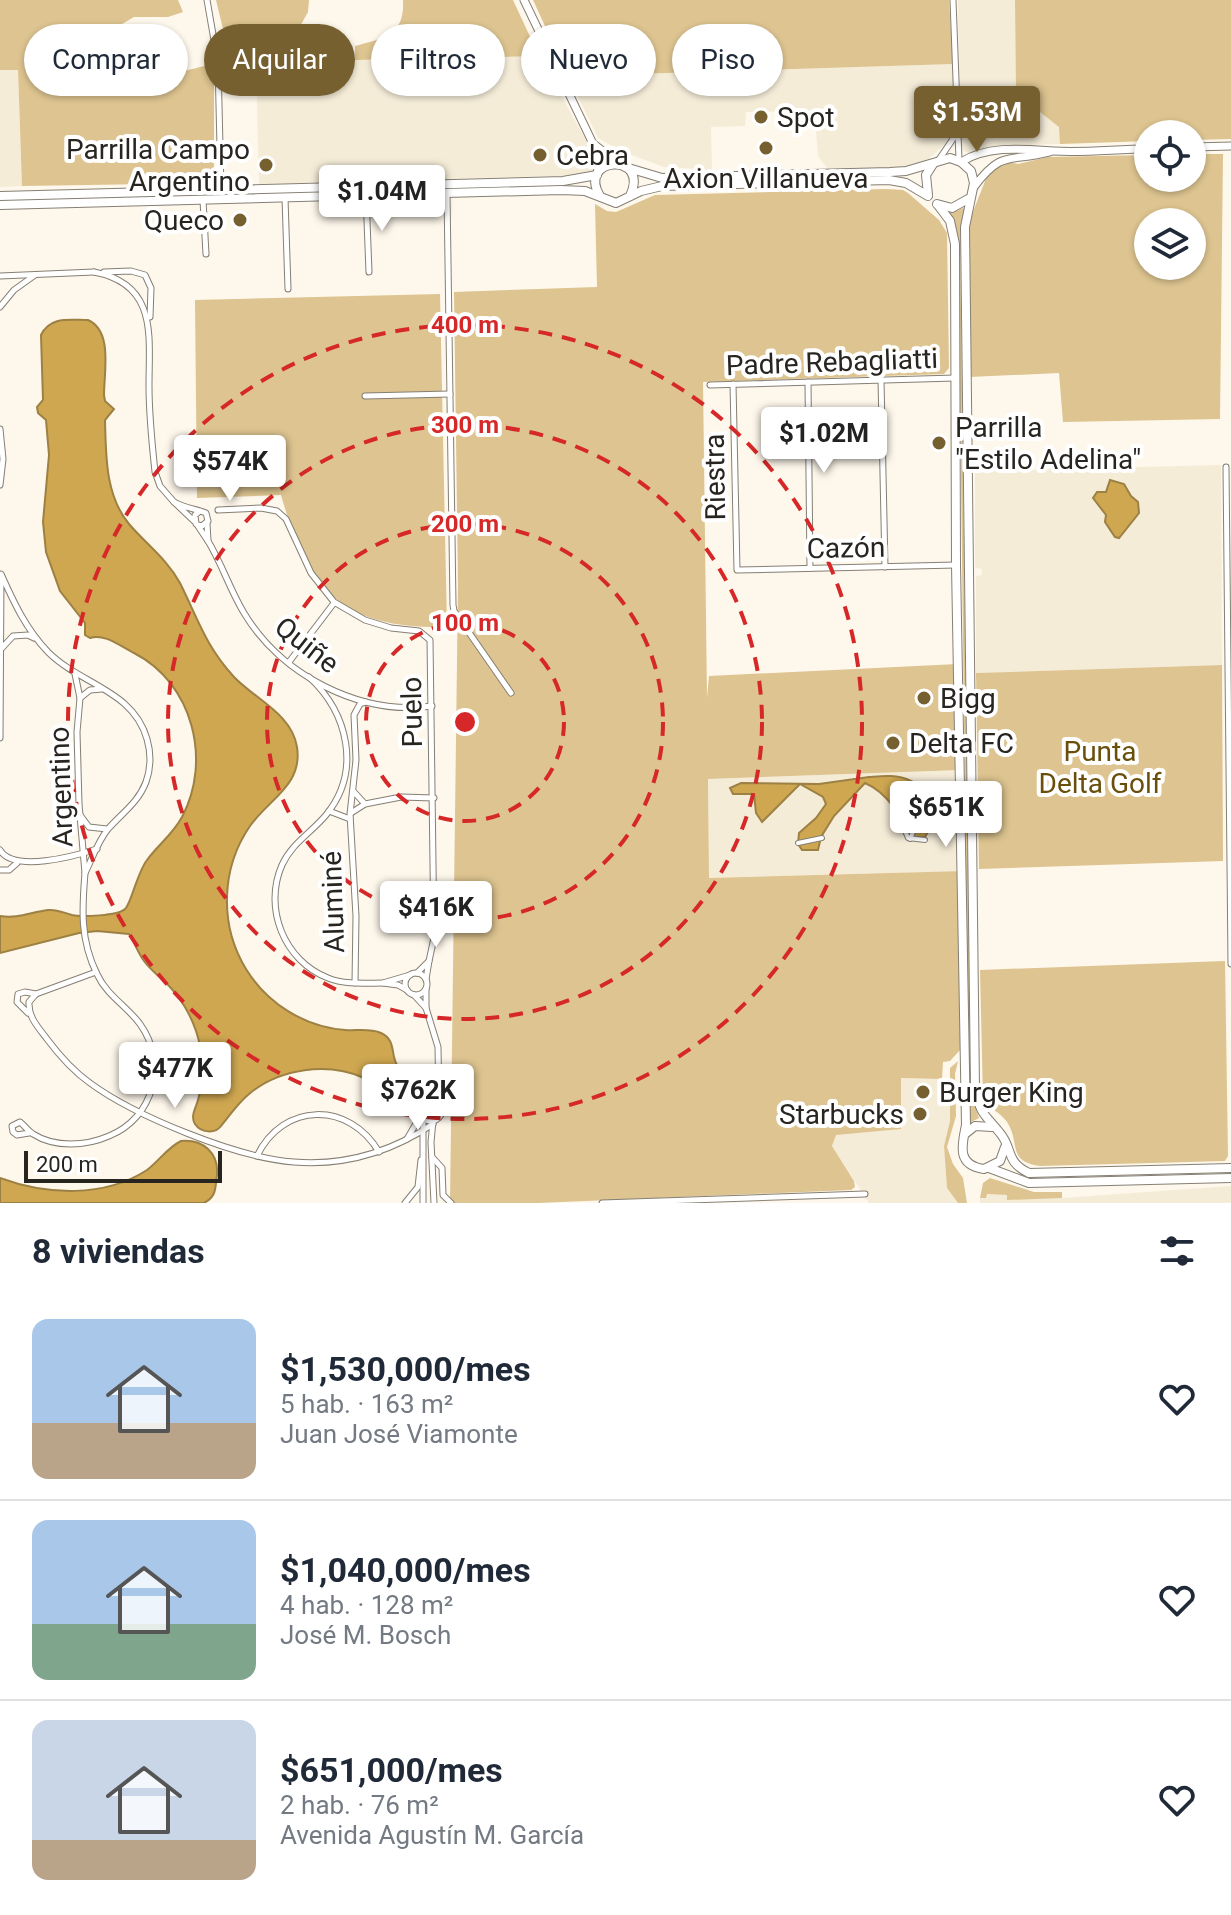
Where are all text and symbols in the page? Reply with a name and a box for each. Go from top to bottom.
chip: Comprar [24,24,188,96]
chip: Alquilar [204,24,355,96]
chip: Filtros [371,24,505,96]
chip: Nuevo [521,24,656,96]
chip: Piso [672,24,783,96]
pin: $1.53M [912,86,1042,154]
text: $1.53M [932,97,1022,127]
place label: Spot [777,101,834,134]
marker: Spot [752,108,770,126]
map controls [1134,120,1206,280]
button: locate [1134,120,1206,192]
place label: Parrilla Campo Argentino [66,133,250,198]
place label: Cebra [556,139,629,172]
marker: Axion Villanueva [757,139,775,157]
marker: Cebra [531,146,549,164]
marker: Parrilla Campo Argentino [257,156,275,174]
place label: Axion Villanueva [664,162,868,195]
pin: $1.04M [317,165,447,233]
text: $1.04M [337,176,427,206]
place label: Queco [144,204,224,237]
button: layers [1134,208,1206,280]
marker: Queco [231,211,249,229]
text: 400 m [431,311,499,339]
street label: Padre Rebagliatti [725,342,939,382]
pin: $1.02M [759,407,889,475]
text: 300 m [431,411,499,439]
place label: Parrilla "Estilo Adelina" [955,411,1141,476]
text: $1.02M [779,418,869,448]
street label: Riestra [698,433,732,521]
marker: Parrilla "Estilo Adelina" [930,434,948,452]
pin: $574K [174,435,286,503]
text: $574K [192,446,268,476]
text: 200 m [431,510,499,538]
street label: Cazón [806,531,886,565]
text: 100 m [431,609,499,637]
street label: Quiñe [269,610,345,680]
street label: Puelo [395,676,429,748]
place label: Bigg [940,682,996,715]
marker: Bigg [915,689,933,707]
centre of rings [451,708,479,736]
street label: Argentino [42,726,80,848]
place label: Delta FC [909,727,1014,760]
marker: Delta FC [884,734,902,752]
park label: Punta Delta Golf [1039,735,1162,800]
pin: $651K [890,781,1002,849]
text: $651K [908,792,984,822]
street label: Aluminé [315,850,351,954]
pin: $416K [380,881,492,949]
text: $416K [398,892,474,922]
pin: $477K [119,1042,231,1110]
text: $477K [137,1053,213,1083]
pin: $762K [362,1064,474,1132]
text: $762K [380,1075,456,1105]
place label: Burger King [939,1076,1084,1109]
marker: Burger King [914,1083,932,1101]
place label: Starbucks [779,1098,904,1131]
marker: Starbucks [911,1105,929,1123]
scale bar [24,1147,222,1183]
text: 200 m [36,1152,98,1177]
icon: filters [1155,1229,1199,1273]
text: 8 viviendas [32,1231,205,1271]
text: $1,530,000/mes [280,1349,531,1389]
icon: home [96,1351,192,1447]
icon: heart [1155,1377,1199,1421]
text: 5 hab. · 163 m² [280,1389,453,1419]
text: Juan José Viamonte [280,1419,518,1449]
text: $1,040,000/mes [280,1550,531,1590]
icon: home [96,1552,192,1648]
icon: heart [1155,1578,1199,1622]
text: 4 hab. · 128 m² [280,1590,453,1620]
text: José M. Bosch [280,1620,451,1650]
text: $651,000/mes [280,1750,503,1790]
icon: home [96,1752,192,1848]
icon: heart [1155,1778,1199,1822]
text: 2 hab. · 76 m² [280,1790,439,1820]
text: Avenida Agustín M. García [280,1820,584,1850]

